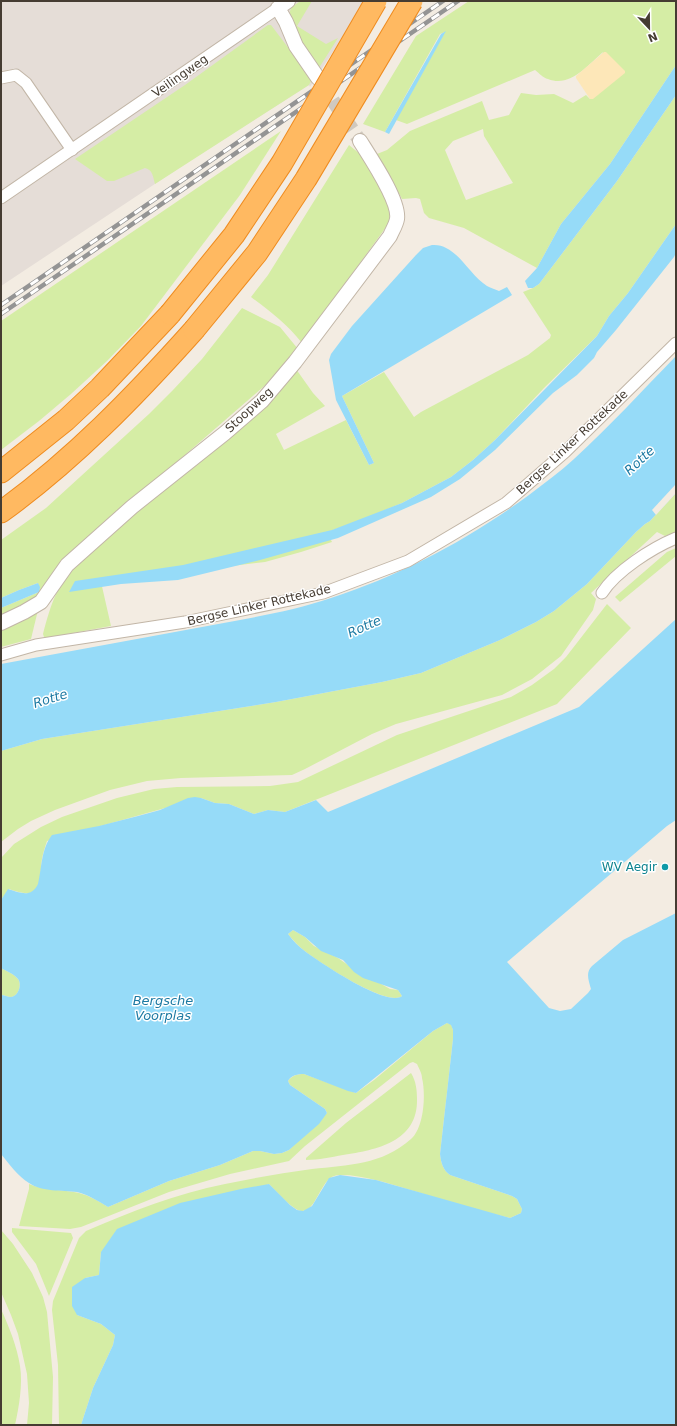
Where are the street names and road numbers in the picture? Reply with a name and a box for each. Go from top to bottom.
street label: Veilingweg [149,52,211,100]
street label: Stoopweg [222,385,276,435]
street label: Bergse Linker Rottekade [514,387,630,497]
street label: Bergse Linker Rottekade [186,582,332,628]

